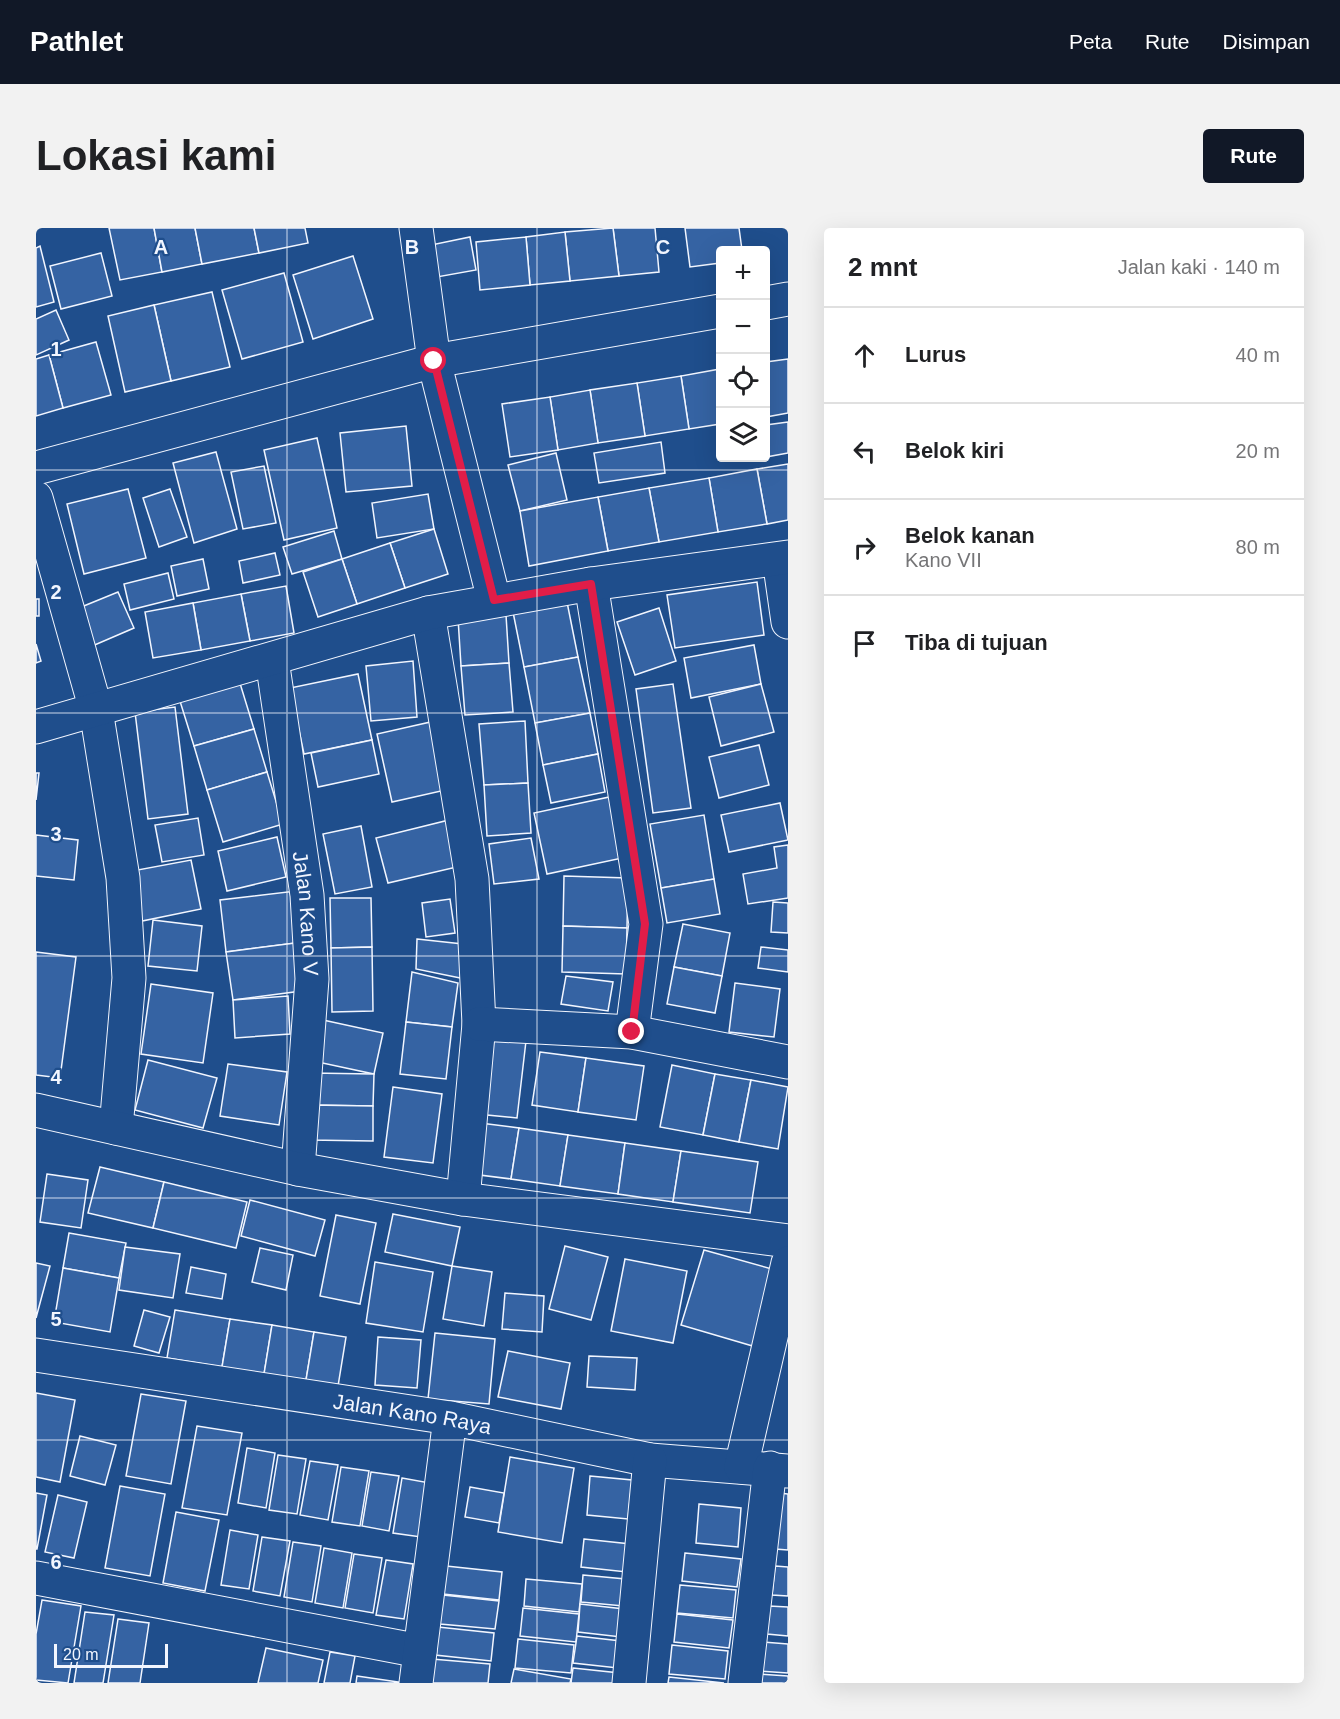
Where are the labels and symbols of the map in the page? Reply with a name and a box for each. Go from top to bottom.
text: A [154,236,168,258]
text: B [405,236,419,258]
text: C [656,236,670,258]
text: 1 [50,338,62,360]
route start [420,347,446,373]
text: 2 [50,581,62,603]
text: 3 [50,823,62,845]
street label: Jalan Kano V [289,850,323,976]
route end [618,1018,644,1044]
text: 4 [50,1066,62,1088]
text: 5 [50,1308,62,1330]
street label: Jalan Kano Raya [332,1389,494,1438]
text: 6 [50,1551,62,1573]
scale bar [54,1641,168,1668]

